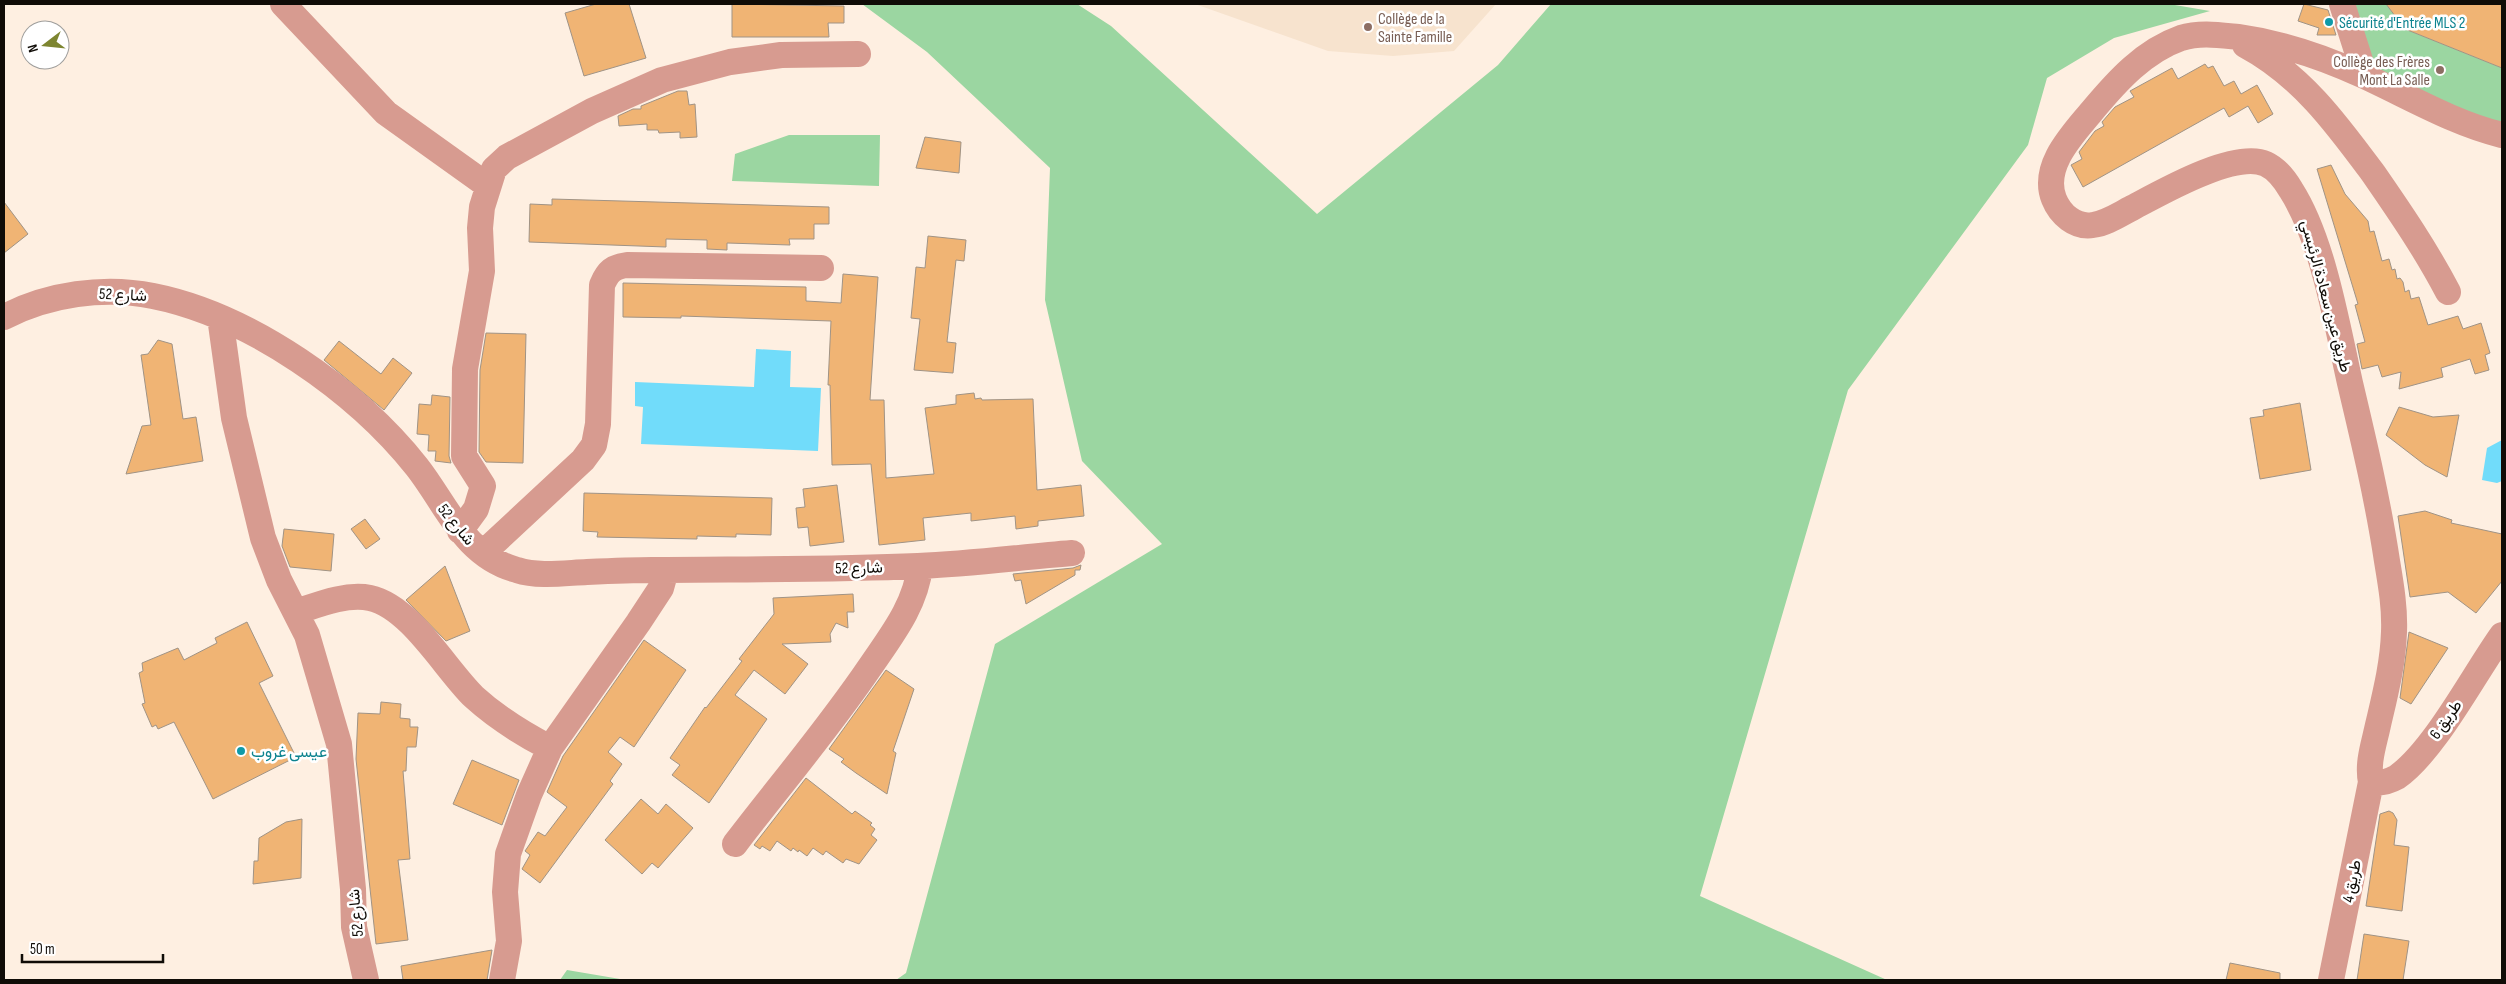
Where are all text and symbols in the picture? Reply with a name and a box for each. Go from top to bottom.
place label: Collège de la Sainte Famille [1378,10,1452,47]
place label: Sécurité d'Entrée MLS 2 [2339,14,2465,33]
marker: Sécurité d'Entrée MLS 2 [2323,16,2335,28]
north arrow [20,20,70,70]
marker: Collège de la Sainte Famille [1362,21,1374,33]
text: N [24,43,42,54]
place label: Collège des Frères Mont La Salle [2333,53,2430,90]
marker: Collège des Frères Mont La Salle [2434,64,2446,76]
street label: طريق عين سعادة الرئيسي [2293,218,2355,375]
street label: شارع 52 [99,285,147,307]
street label: شارع 52 [433,500,478,550]
street label: شارع 52 [835,559,883,579]
street label: طريق 6 [2426,697,2466,743]
place label: عيسى غروب [251,743,327,762]
marker: عيسى غروب [235,745,247,757]
street label: طريق 4 [2339,858,2366,904]
street label: شارع 52 [345,888,369,937]
scale bar [22,932,164,964]
text: 50 m [30,940,55,959]

